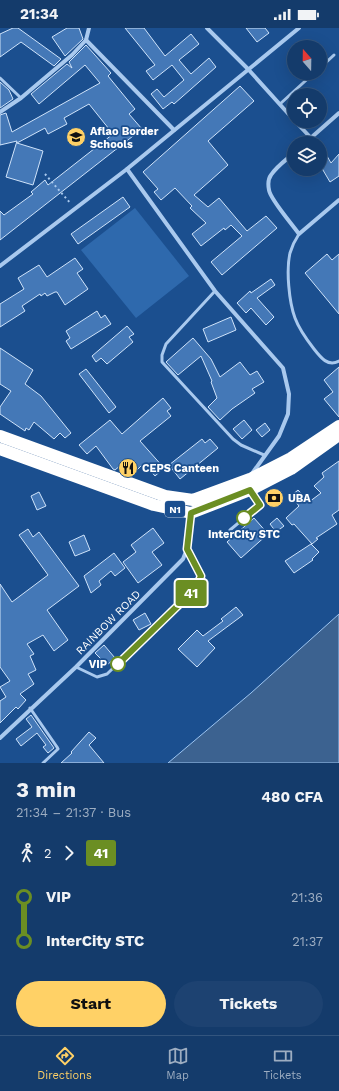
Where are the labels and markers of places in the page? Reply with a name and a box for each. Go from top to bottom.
place label: Aflao Border Schools [90,125,159,151]
school or university icon: Aflao Border Schools [65,126,87,148]
restaurant icon: CEPS Canteen [117,457,139,479]
place label: CEPS Canteen [142,462,219,475]
bank icon: UBA [263,487,285,509]
place label: UBA [288,492,311,505]
marker: InterCity STC [236,510,252,526]
place label: InterCity STC [208,528,281,541]
marker: VIP [110,656,126,672]
place label: VIP [89,658,107,671]

